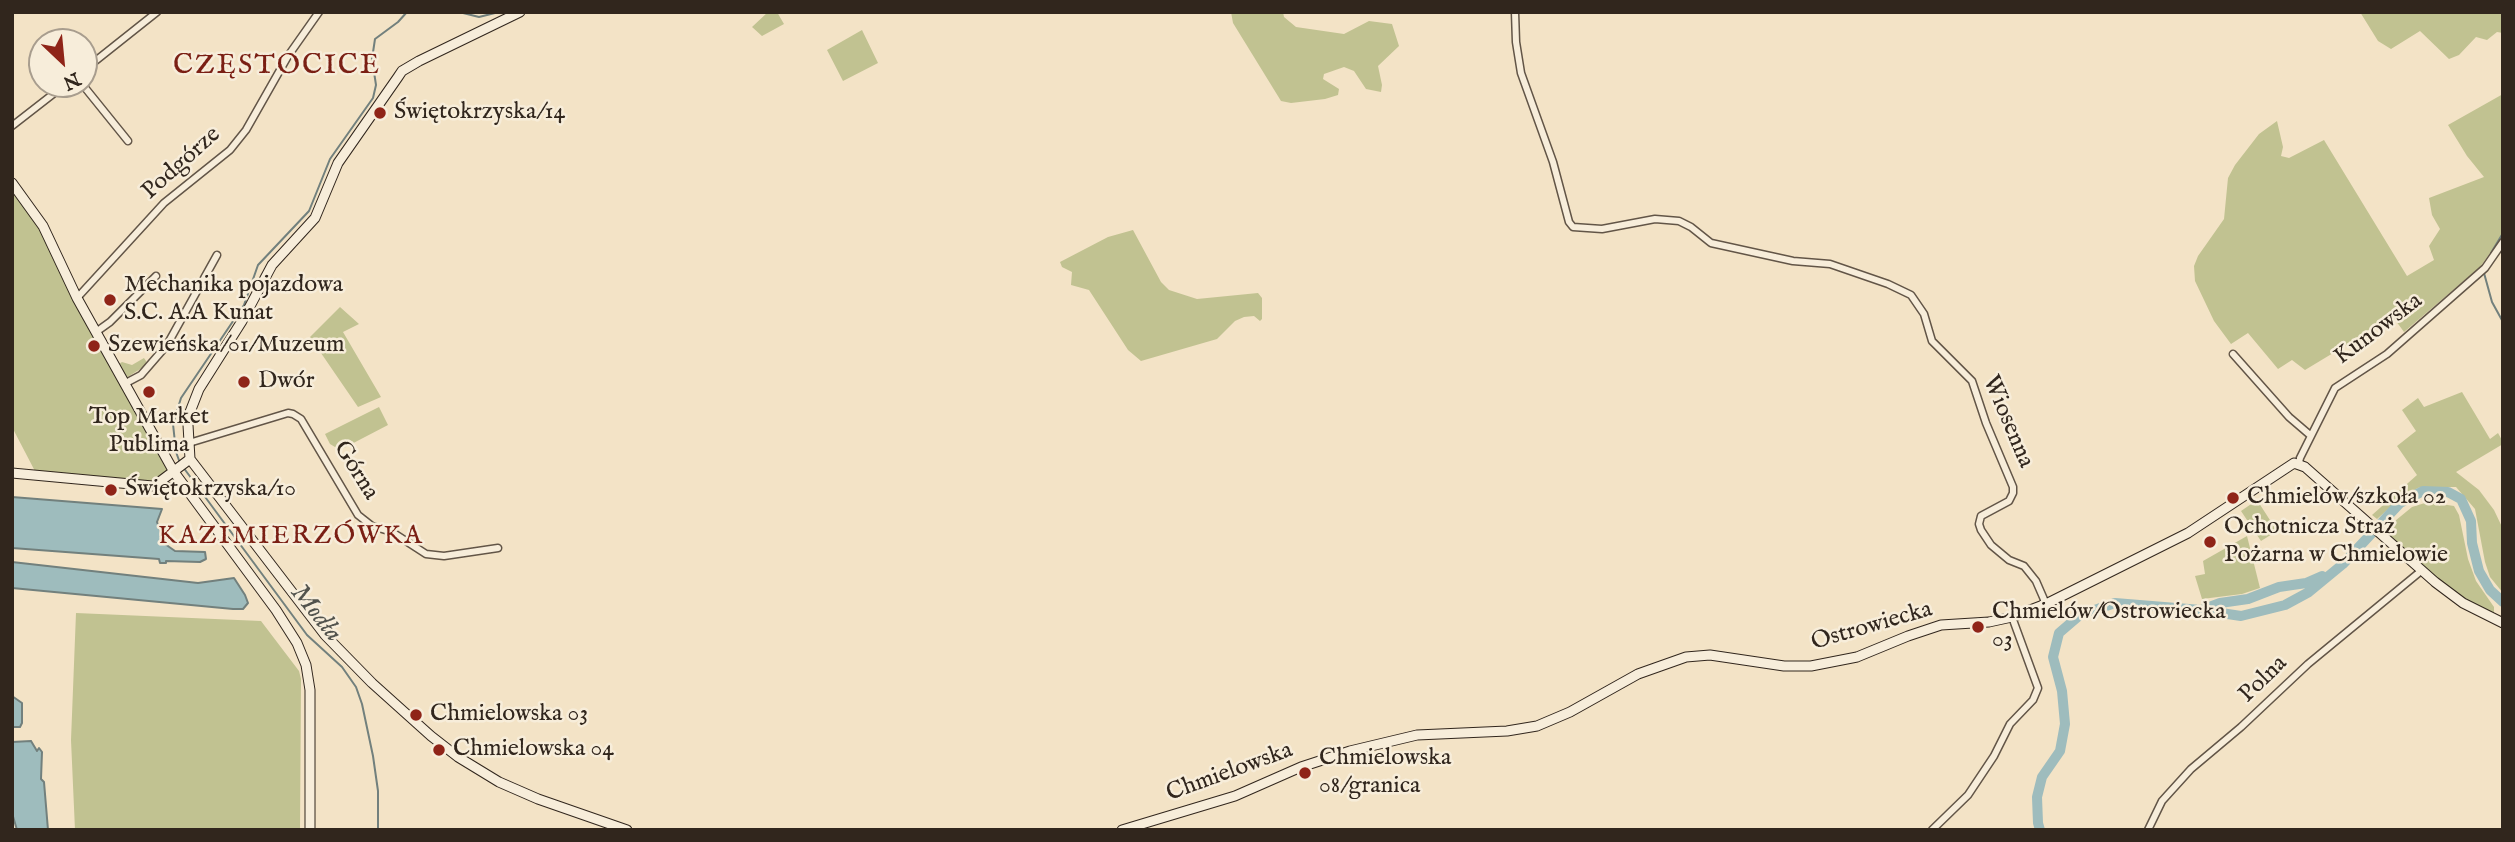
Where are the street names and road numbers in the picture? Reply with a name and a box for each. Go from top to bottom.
street label: Podgórze [137,121,227,207]
street label: Kunowska [2329,288,2429,372]
street label: Wiosenna [1975,371,2039,473]
street label: Górna [326,436,384,506]
street label: Ostrowiecka [1808,596,1936,658]
street label: Polna [2234,650,2294,710]
street label: Chmielowska [1163,737,1297,809]

